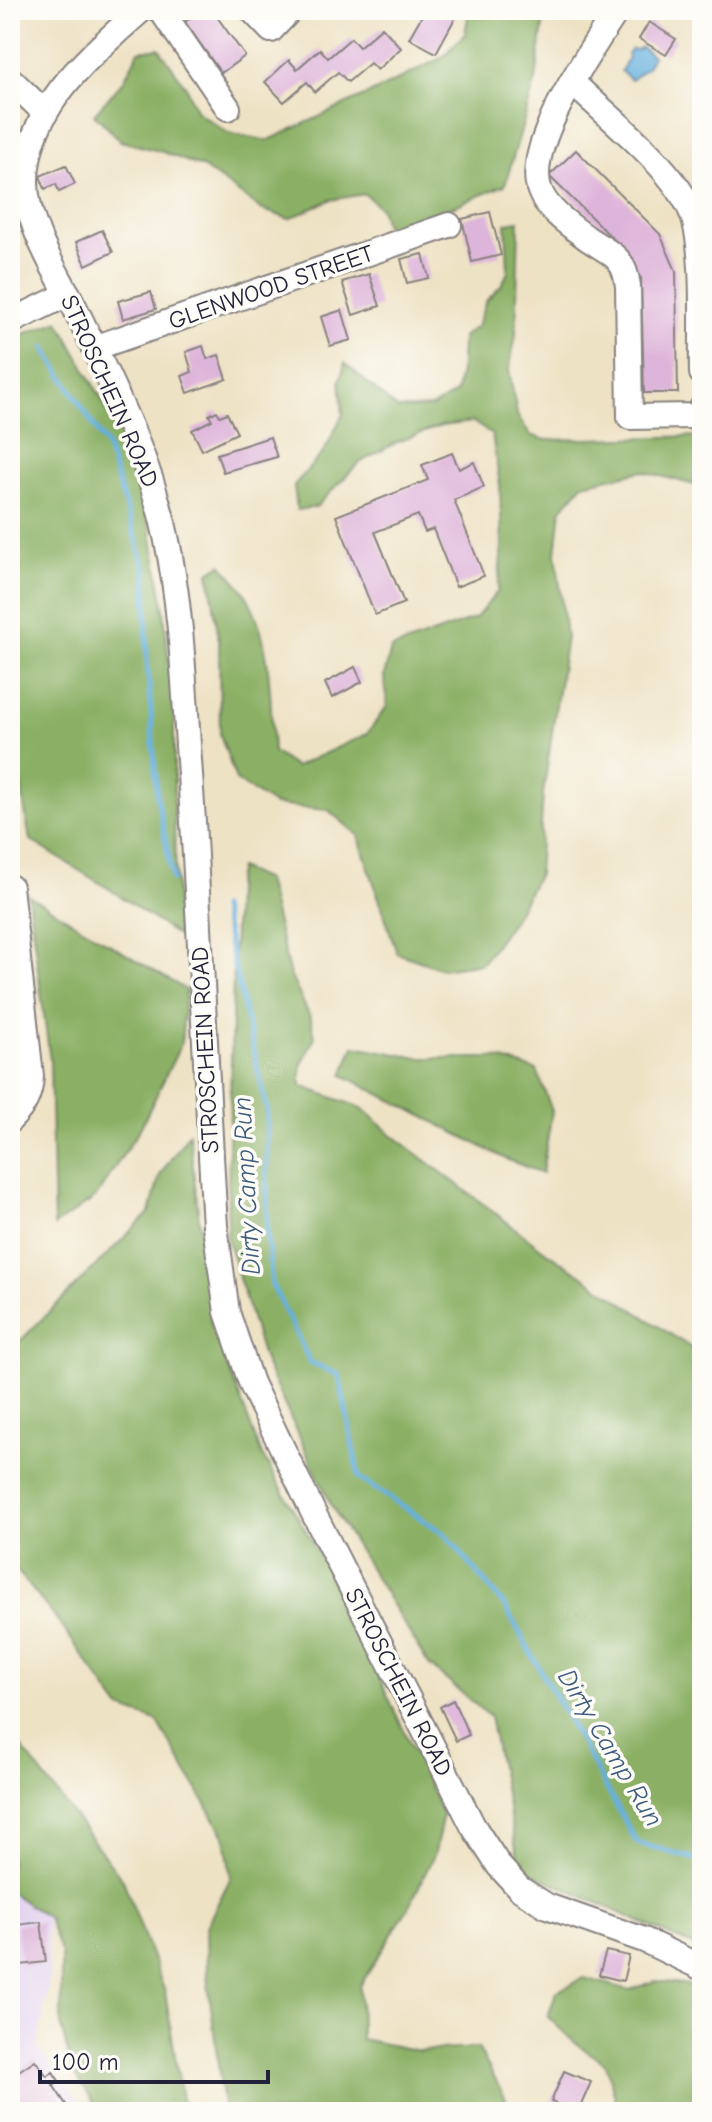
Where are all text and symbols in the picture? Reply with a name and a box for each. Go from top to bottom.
street label: GLENWOOD STREET [165,239,378,335]
street label: STROSCHEIN ROAD [55,291,165,491]
street label: STROSCHEIN ROAD [186,946,224,1154]
water label: Dirty Camp Run [227,1096,267,1276]
street label: STROSCHEIN ROAD [339,1583,459,1781]
water label: Dirty Camp Run [551,1664,669,1832]
scale bar [40,2034,268,2084]
text: 100 m [52,2048,119,2076]

